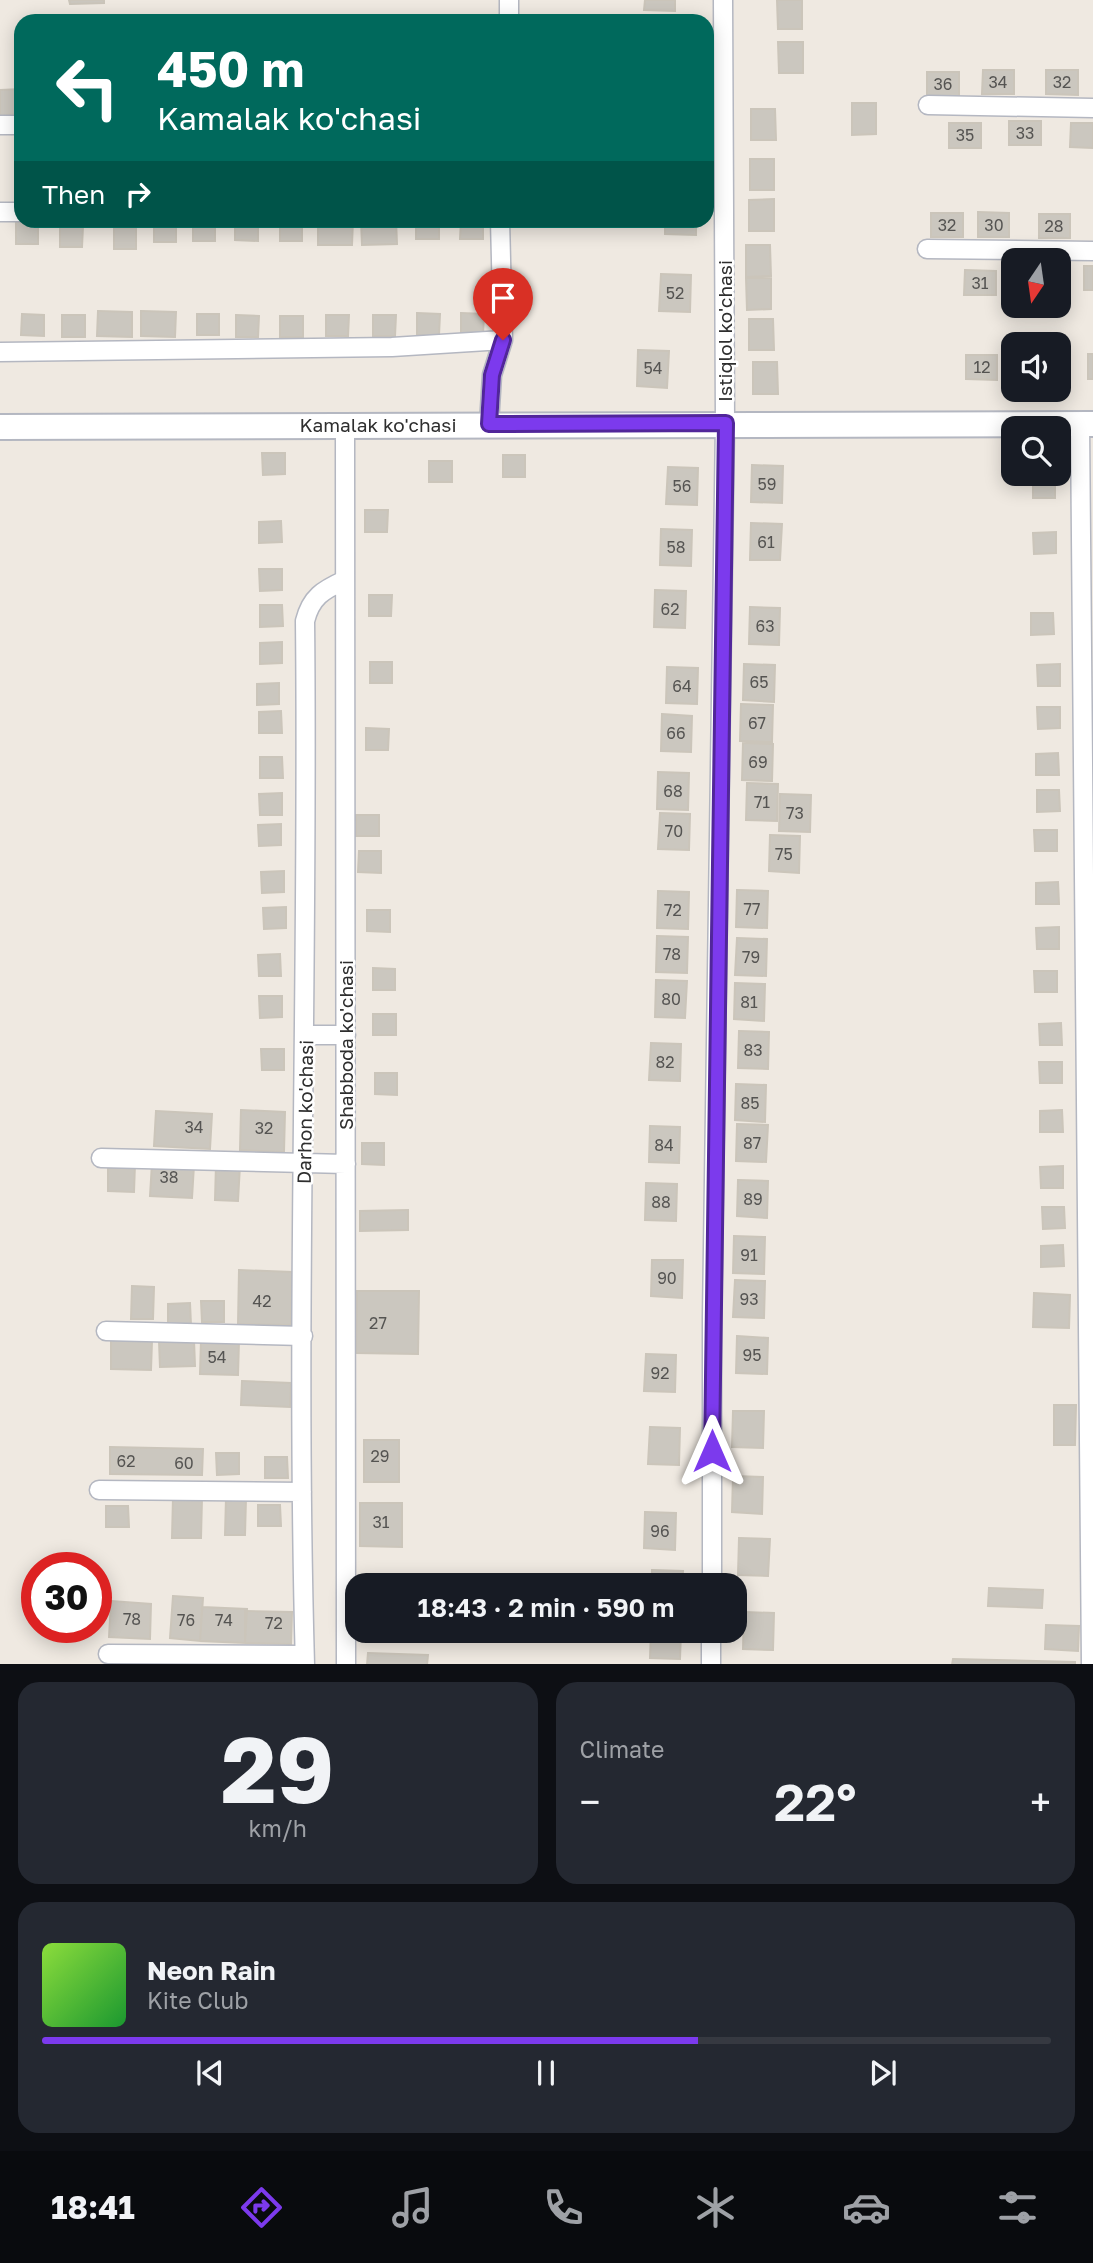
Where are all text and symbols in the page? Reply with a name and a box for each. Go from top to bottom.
text: 450 m [157,39,305,98]
icon: left [42,42,133,133]
house number: 34 [988,72,1008,92]
house number: 32 [1053,72,1071,92]
house number: 36 [933,74,953,94]
text: Kamalak ko'chasi [157,99,421,137]
house number: 33 [1016,123,1034,143]
house number: 35 [956,125,974,145]
icon: right [119,175,157,213]
text: Then [42,179,105,210]
house number: 32 [938,215,956,235]
house number: 30 [984,215,1004,235]
house number: 28 [1044,216,1064,236]
north arrow [1001,248,1071,318]
map controls [1001,248,1071,486]
street label: Istiqlol ko'chasi [713,260,736,402]
pin [473,268,533,340]
house number: 31 [971,273,989,293]
icon: arrive [484,279,522,317]
house number: 52 [666,283,684,303]
button: sound [1001,332,1071,402]
house number: 12 [973,357,991,377]
house number: 54 [643,358,663,378]
street label: Kamalak ko'chasi [300,413,457,436]
button: search [1001,416,1071,486]
house number: 59 [758,474,776,494]
house number: 56 [673,476,691,496]
house number: 61 [757,532,775,552]
house number: 58 [666,537,686,557]
house number: 62 [661,599,679,619]
house number: 63 [755,616,775,636]
house number: 65 [750,672,768,692]
house number: 64 [672,676,692,696]
house number: 67 [748,713,766,733]
house number: 66 [666,723,686,743]
house number: 69 [748,752,768,772]
house number: 68 [663,781,683,801]
house number: 71 [754,792,770,812]
house number: 73 [786,803,804,823]
house number: 70 [665,821,683,841]
house number: 75 [775,844,793,864]
house number: 77 [744,899,760,919]
house number: 72 [664,900,682,920]
house number: 78 [663,944,681,964]
house number: 79 [742,947,760,967]
street label: Shabboda ko'chasi [334,960,357,1130]
house number: 80 [661,989,681,1009]
house number: 81 [740,992,758,1012]
street label: Darhon ko'chasi [292,1040,317,1184]
house number: 83 [743,1040,763,1060]
house number: 82 [655,1052,675,1072]
house number: 85 [740,1093,760,1113]
house number: 34 [184,1117,204,1137]
house number: 32 [255,1118,273,1138]
house number: 87 [743,1133,761,1153]
house number: 84 [654,1135,674,1155]
house number: 38 [159,1167,179,1187]
house number: 89 [743,1189,763,1209]
house number: 88 [651,1192,671,1212]
house number: 91 [740,1245,758,1265]
house number: 90 [657,1268,677,1288]
house number: 93 [739,1289,759,1309]
house number: 42 [252,1291,272,1311]
house number: 27 [369,1313,387,1333]
house number: 95 [743,1345,761,1365]
house number: 54 [207,1347,227,1367]
house number: 92 [651,1363,669,1383]
position arrow [675,1414,749,1488]
house number: 29 [371,1446,389,1466]
house number: 62 [117,1451,135,1471]
house number: 60 [174,1453,194,1473]
house number: 31 [372,1512,390,1532]
house number: 96 [650,1521,670,1541]
speed limit sign: 30 [21,1552,112,1643]
text: 18:43 · 2 min · 590 m [418,1592,674,1623]
house number: 78 [123,1609,141,1629]
house number: 76 [177,1610,195,1630]
house number: 74 [215,1610,233,1630]
house number: 72 [265,1613,283,1633]
text: 29 [221,1714,334,1823]
text: Climate [580,1735,664,1763]
text: 22° [774,1770,857,1832]
text: − [580,1779,600,1824]
text: + [1030,1779,1051,1824]
text: km/h [248,1814,307,1842]
text: Neon Rain [147,1955,276,1986]
text: Kite Club [147,1986,248,2014]
icon: previous [191,2054,229,2092]
icon: pause [527,2054,565,2092]
icon: next [864,2054,902,2092]
icon: directions [237,2183,286,2232]
icon: music [388,2183,437,2232]
icon: phone [539,2183,588,2232]
icon: climate [691,2183,740,2232]
icon: car [842,2183,891,2232]
icon: filters [993,2183,1042,2232]
text: 18:41 [51,2188,135,2226]

